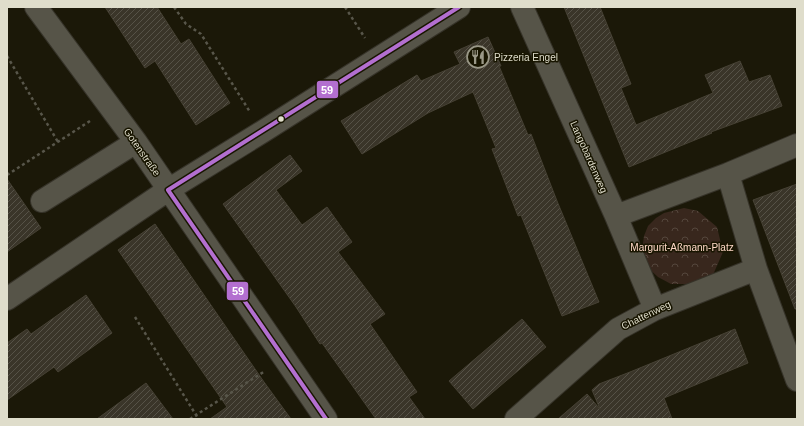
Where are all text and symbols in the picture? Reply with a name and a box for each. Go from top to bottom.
restaurant icon: Pizzeria Engel [465,44,491,70]
place label: Pizzeria Engel [494,52,558,63]
line badge: 59 [316,80,339,99]
text: 59 [321,84,333,96]
unlabelled marker [276,114,286,124]
street label: Langobardenweg [568,119,610,195]
street label: Gotenstraße [122,126,163,178]
park label: Margurit-Aßmann-Platz [630,242,734,253]
line badge: 59 [226,281,249,301]
text: 59 [232,285,244,297]
street label: Chattenweg [620,298,672,332]

